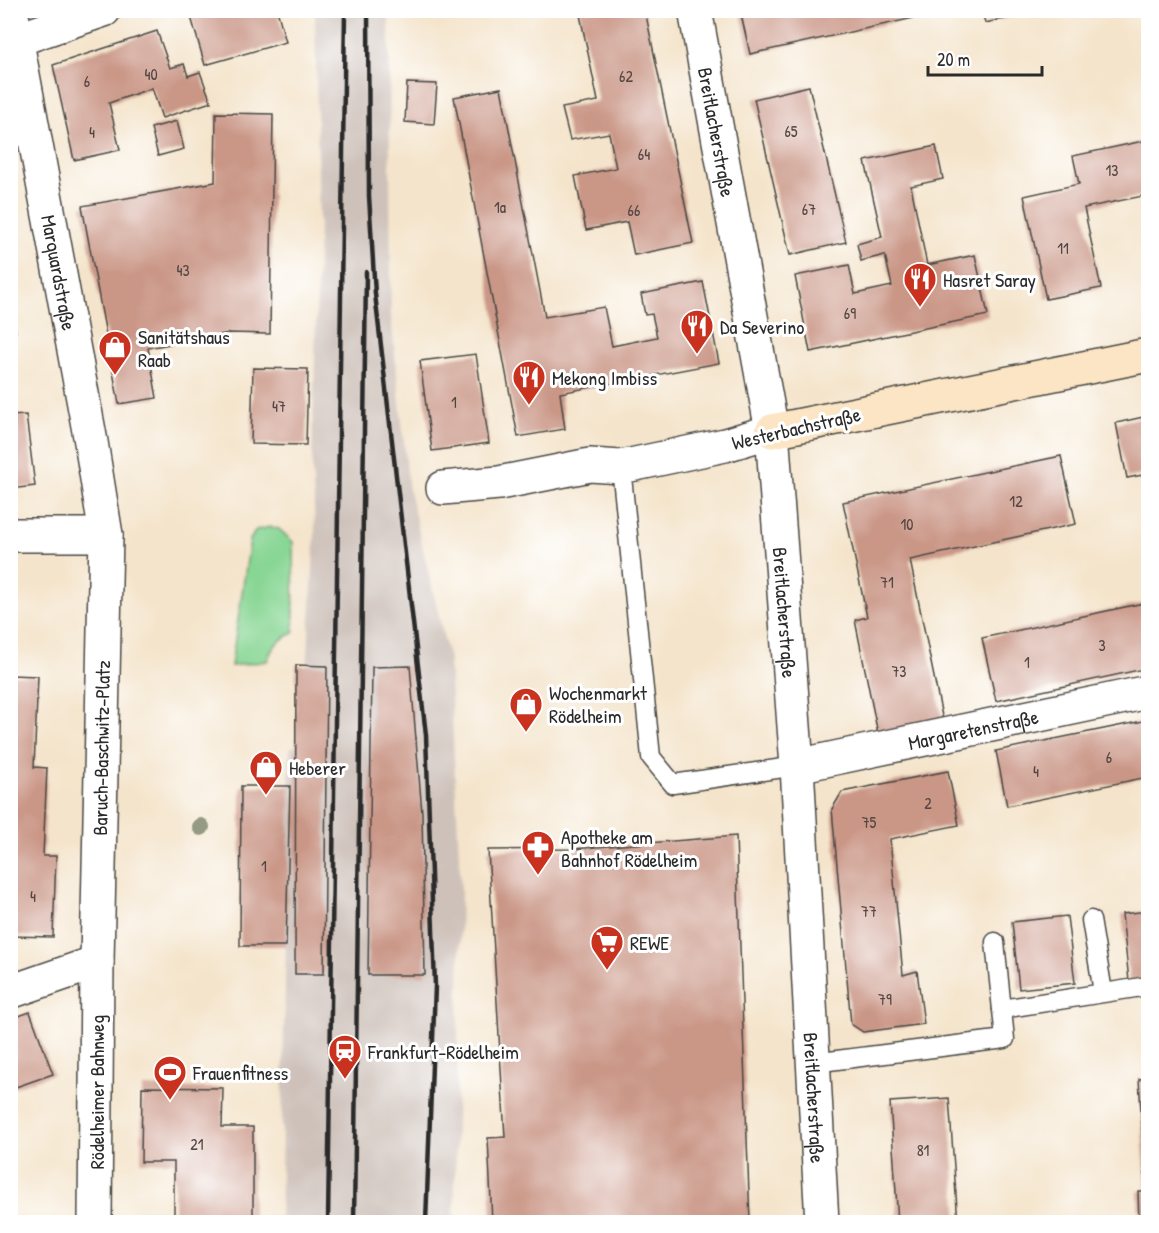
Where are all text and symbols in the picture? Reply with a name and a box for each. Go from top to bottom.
scale bar [928,39,1042,77]
text: 20 m [937,47,970,72]
house number: 40 [144,63,158,85]
house number: 62 [619,65,633,87]
street label: Breitlacherstraße [692,65,742,199]
house number: 6 [84,70,90,92]
house number: 65 [784,120,798,142]
house number: 4 [89,121,95,143]
house number: 64 [638,143,650,165]
house number: 13 [1106,159,1118,181]
house number: 1a [494,196,506,218]
house number: 67 [802,198,816,220]
house number: 66 [628,199,640,221]
street label: Marquardstraße [36,213,84,332]
house number: 11 [1057,237,1069,259]
house number: 43 [176,259,190,281]
restaurant icon: Hasret Saray [902,261,938,308]
place label: Hasret Saray [943,266,1036,293]
house number: 69 [844,302,856,324]
restaurant icon: Da Severino [679,308,715,355]
place label: Da Severino [720,313,804,340]
place label: Sanitätshaus Raab [138,323,230,373]
shop icon: Sanitätshaus Raab [97,329,133,376]
restaurant icon: Mekong Imbiss [511,359,547,406]
place label: Mekong Imbiss [552,364,657,391]
house number: 1 [451,391,457,413]
house number: 47 [272,395,286,417]
street label: Westerbachstraße [729,400,863,456]
house number: 12 [1009,490,1023,512]
house number: 10 [901,513,913,535]
street label: Breitlacherstraße [767,546,804,679]
house number: 71 [880,571,894,593]
house number: 3 [1098,634,1106,656]
house number: 1 [1024,651,1030,673]
street label: Baruch-Baschwitz-Platz [86,660,116,836]
house number: 73 [891,660,907,682]
place label: Wochenmarkt Rödelheim [549,679,648,729]
shop icon: Wochenmarkt Rödelheim [508,686,544,733]
street label: Margaretenstraße [906,702,1041,756]
house number: 6 [1106,746,1112,768]
shop icon: Heberer [248,749,284,796]
place label: Heberer [289,754,346,781]
house number: 4 [1033,760,1039,782]
house number: 2 [924,792,932,814]
house number: 75 [862,811,877,833]
place label: Apotheke am Bahnhof Rödelheim [561,823,697,873]
pharmacy icon: Apotheke am Bahnhof Rödelheim [520,829,556,876]
house number: 1 [261,855,267,877]
house number: 4 [30,885,36,907]
house number: 77 [861,900,877,922]
supermarket icon: REWE [589,924,625,971]
place label: REWE [630,929,669,956]
house number: 79 [878,988,892,1010]
street label: Rödelheimer Bahnweg [83,1015,110,1169]
street label: Breitlacherstraße [798,1031,832,1164]
station icon: Frankfurt-Rödelheim [327,1033,363,1080]
place label: Frankfurt-Rödelheim [367,1038,519,1065]
sports icon: Frauenfitness [152,1054,188,1101]
place label: Frauenfitness [192,1059,289,1086]
house number: 21 [190,1133,204,1155]
house number: 81 [917,1139,930,1161]

